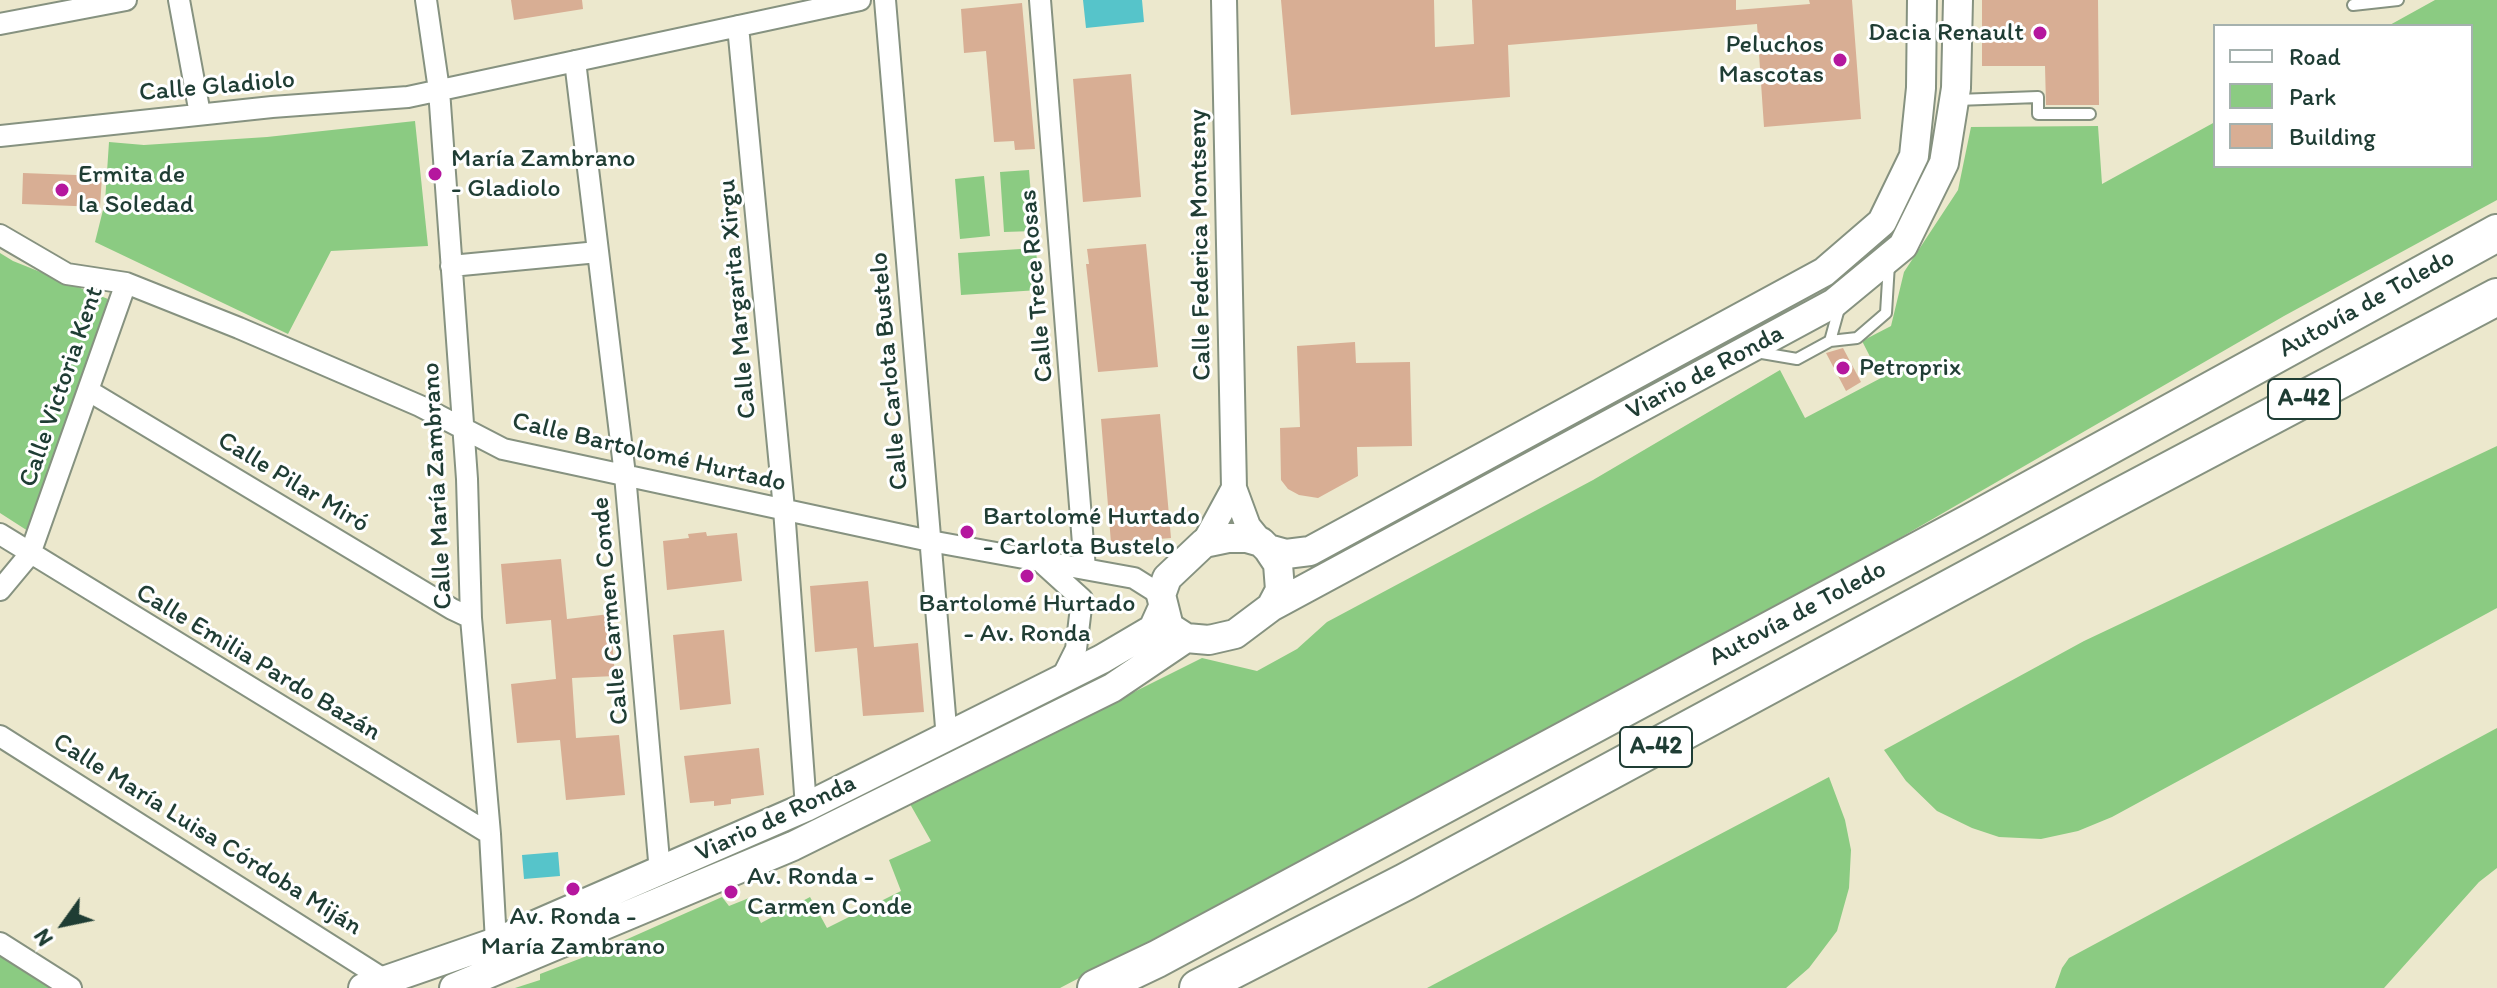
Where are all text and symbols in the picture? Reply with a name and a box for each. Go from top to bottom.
place label: Dacia Renault [1868,17,2024,49]
marker: Dacia Renault [2031,24,2049,42]
legend [2213,24,2473,168]
place label: Peluchos Mascotas [1719,29,1824,90]
text: Road [2289,42,2341,71]
marker: Peluchos Mascotas [1831,51,1849,69]
street label: Calle Gladiolo [138,65,296,109]
text: Park [2289,82,2336,111]
street label: Calle Federica Montseny [1183,109,1219,381]
text: Building [2289,122,2376,151]
place label: María Zambrano - Gladiolo [451,143,635,204]
place label: Ermita de la Soledad [78,159,194,220]
marker: María Zambrano - Gladiolo [426,165,444,183]
street label: Calle Margarita Xirgu [712,178,764,420]
marker: Ermita de la Soledad [53,181,71,199]
street label: Calle Trece Rosas [1013,188,1061,384]
street label: Autovía de Toledo [2274,243,2460,365]
street label: Calle Carlota Bustelo [864,251,916,491]
street label: Calle Victoria Kent [13,283,111,491]
street label: Viario de Ronda [1621,318,1789,428]
place label: Petroprix [1859,352,1961,384]
marker: Petroprix [1834,359,1852,377]
street label: Calle María Zambrano [416,362,460,610]
road number: A-42 [2268,379,2340,419]
street label: Calle Bartolomé Hurtado [509,406,789,500]
street label: Calle Pilar Miró [212,426,374,540]
street label: Calle Carmen Conde [585,496,637,726]
place label: Bartolomé Hurtado - Carlota Bustelo [983,501,1200,562]
marker: Bartolomé Hurtado - Carlota Bustelo [958,523,976,541]
street label: Autovía de Toledo [1704,554,1892,674]
marker: Bartolomé Hurtado - Av. Ronda [1018,567,1036,585]
street label: Calle Emilia Pardo Bazán [130,578,386,748]
place label: Bartolomé Hurtado - Av. Ronda [919,588,1135,650]
street label: Calle María Luisa Córdoba Miján [47,727,367,943]
road number: A-42 [1620,727,1692,767]
street label: Viario de Ronda [691,768,861,870]
place label: Av. Ronda - Carmen Conde [747,861,912,922]
marker: Av. Ronda - María Zambrano [564,880,582,898]
marker: Av. Ronda - Carmen Conde [722,883,740,901]
north arrow [24,884,104,964]
place label: Av. Ronda - María Zambrano [481,901,665,962]
text: N [28,924,59,951]

